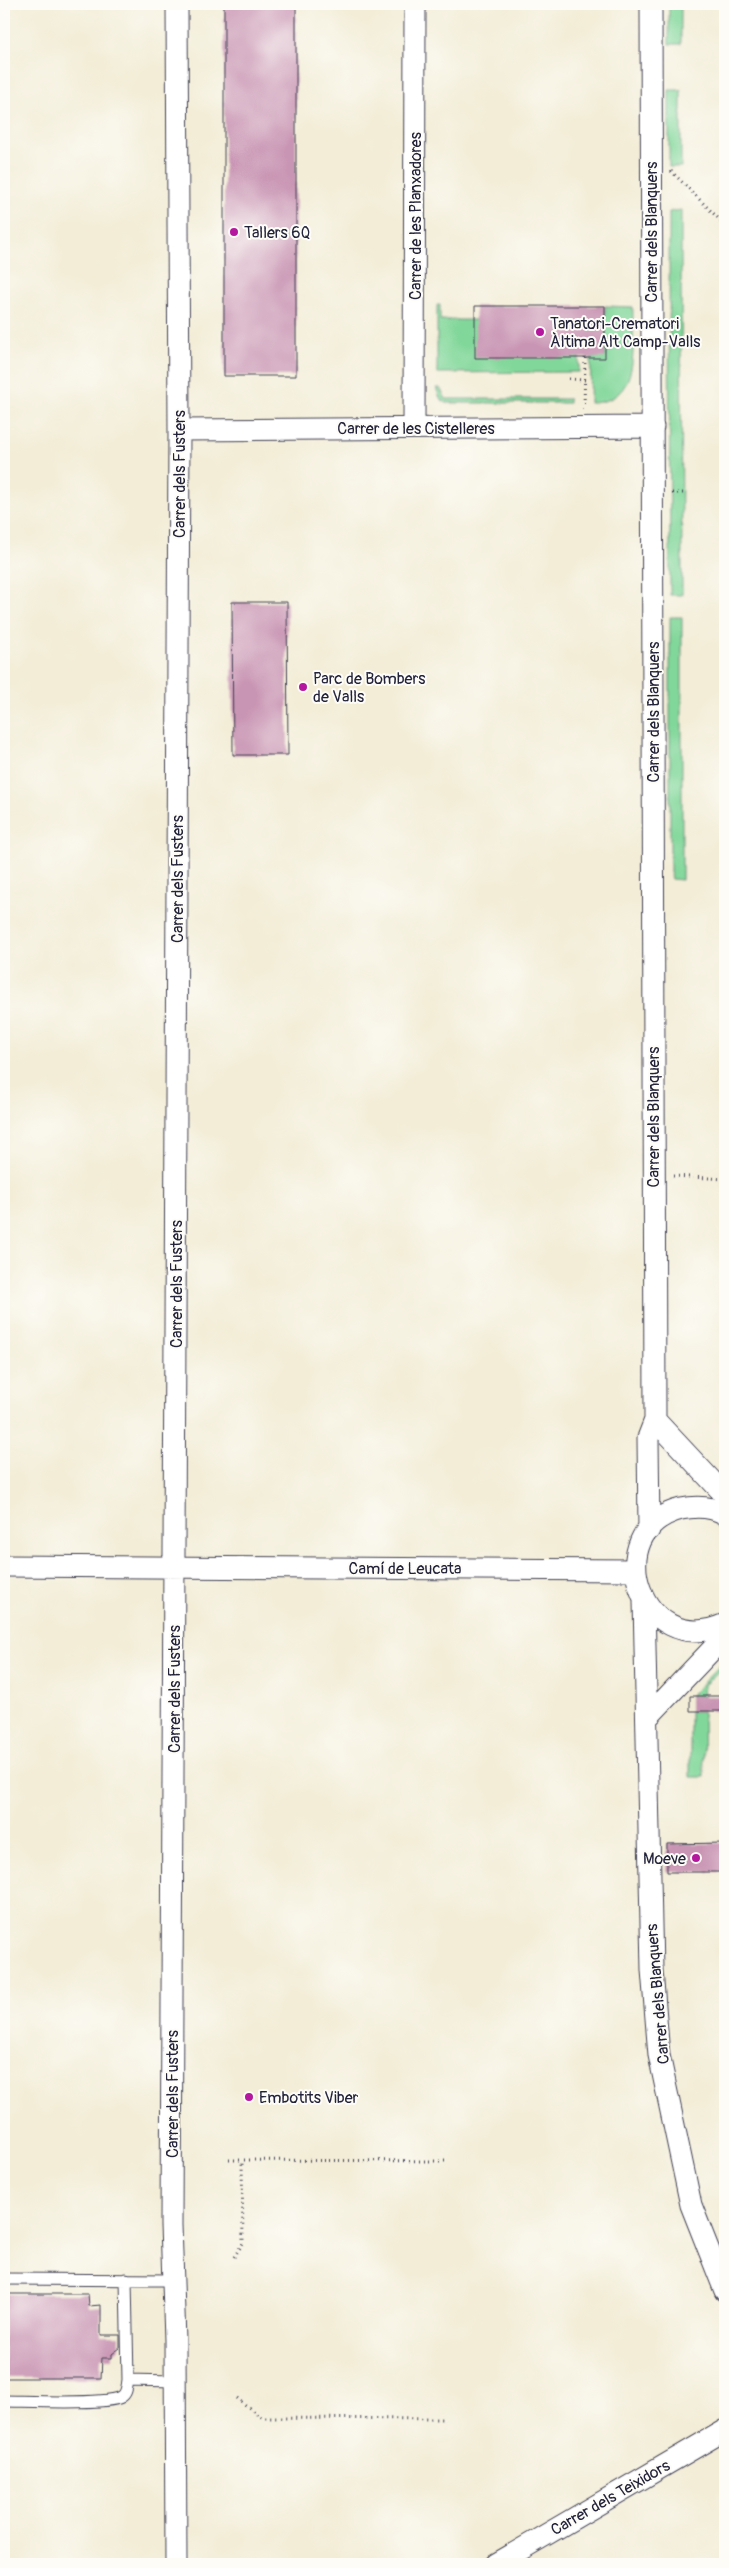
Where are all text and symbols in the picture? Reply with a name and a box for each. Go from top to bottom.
street label: Carrer de les Planxadores [406,132,426,300]
street label: Carrer dels Blanquers [642,162,662,302]
place label: Tallers 6Q [244,223,310,243]
marker: Tallers 6Q [228,226,240,238]
place label: Tanatori-Crematori Àltima Alt Camp-Valls [550,314,700,352]
marker: Tanatori-Crematori Àltima Alt Camp-Valls [534,326,546,338]
street label: Carrer dels Fusters [170,410,190,538]
street label: Carrer de les Cistelleres [337,419,495,439]
street label: Carrer dels Blanquers [644,642,664,782]
place label: Parc de Bombers de Valls [313,669,425,707]
marker: Parc de Bombers de Valls [297,681,309,693]
street label: Carrer dels Fusters [168,815,188,943]
street label: Carrer dels Blanquers [644,1047,664,1187]
street label: Carrer dels Fusters [167,1220,187,1348]
street label: Camí de Leucata [349,1559,461,1579]
street label: Carrer dels Fusters [165,1625,185,1753]
place label: Moeve [643,1849,686,1869]
marker: Moeve [690,1852,702,1864]
street label: Carrer dels Blanquers [642,1923,674,2065]
street label: Carrer dels Fusters [163,2030,183,2158]
place label: Embotits Viber [259,2088,359,2108]
marker: Embotits Viber [243,2091,255,2103]
street label: Carrer dels Teixidors [547,2456,674,2540]

